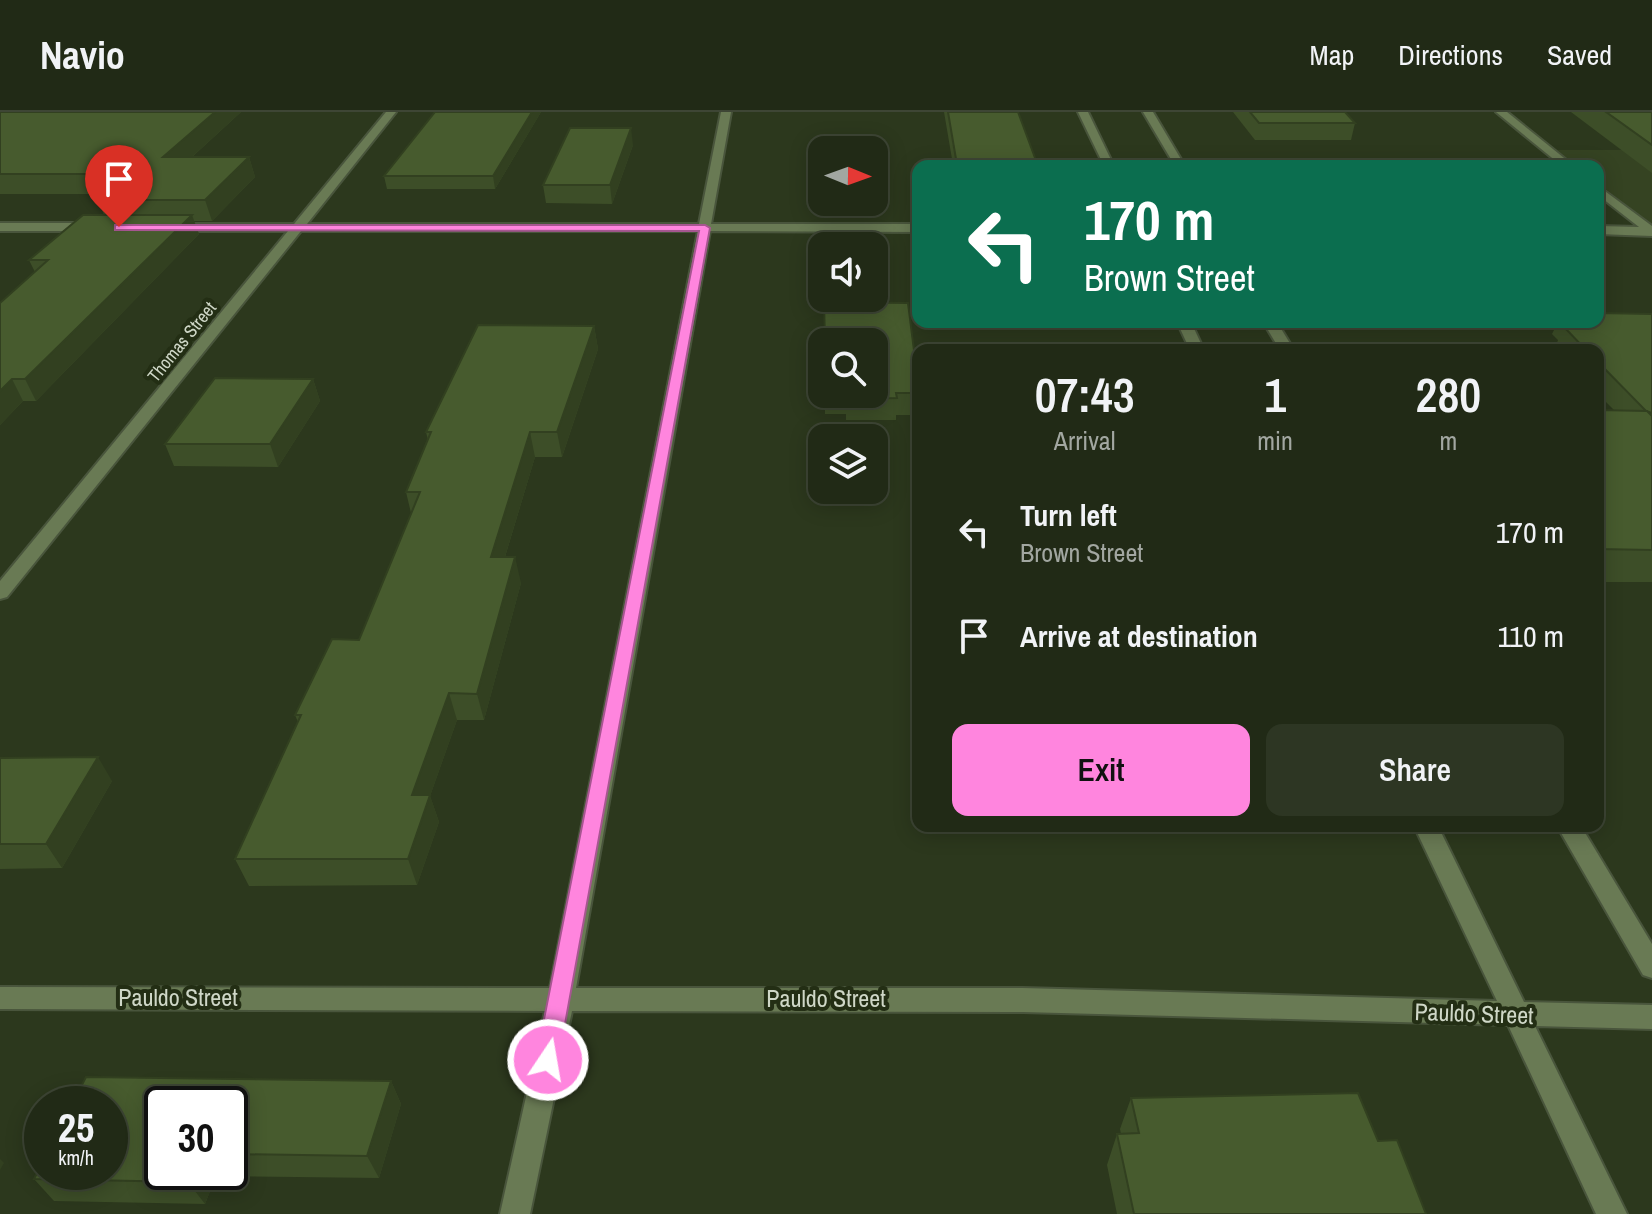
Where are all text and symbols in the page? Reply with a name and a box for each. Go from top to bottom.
text: Navio [40,30,125,81]
text: Map [1310,36,1354,74]
text: Directions [1398,36,1503,74]
text: Saved [1547,36,1612,74]
north arrow [808,136,888,216]
map controls [808,136,888,504]
pin [85,145,153,227]
icon: arrive [97,157,141,201]
text: 170 m [1084,182,1214,257]
icon: left [952,192,1056,296]
button: sound [808,232,888,312]
text: Brown Street [1084,254,1255,302]
street label: Thomas Street [141,296,222,387]
button: search [808,328,888,408]
text: 07:43 [1035,362,1135,427]
text: 1 [1264,362,1286,427]
text: 280 [1416,362,1481,427]
text: Arrival [1054,423,1115,458]
text: min [1257,423,1293,458]
text: m [1440,423,1457,458]
button: layers [808,424,888,504]
text: Turn left [1020,495,1117,535]
icon: left [952,510,996,554]
text: 170 m [1496,512,1564,552]
text: Brown Street [1020,535,1143,570]
icon: arrive [952,614,996,658]
text: Arrive at destination [1020,616,1258,656]
text: 110 m [1497,616,1564,656]
button: Exit [952,724,1250,816]
button: Share [1266,724,1564,816]
street label: Pauldo Street [118,981,238,1013]
street label: Pauldo Street [766,982,886,1014]
street label: Pauldo Street [1414,995,1535,1031]
position arrow [506,1018,590,1102]
speed limit sign: 30 [144,1086,248,1190]
text: 25 [58,1101,94,1154]
text: km/h [58,1144,94,1171]

